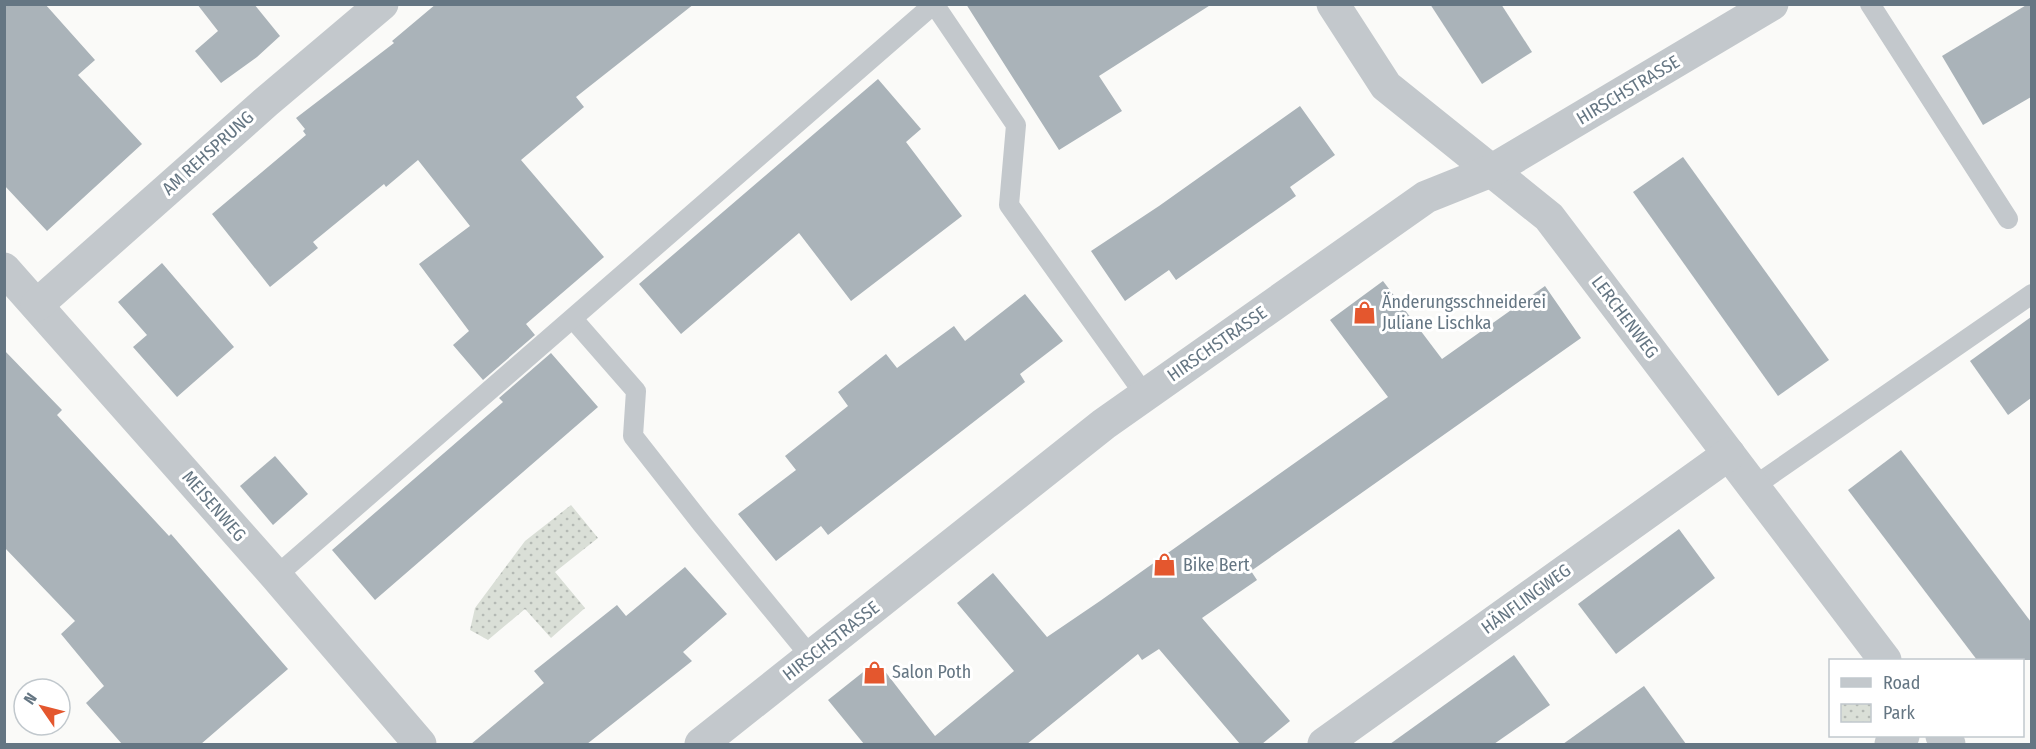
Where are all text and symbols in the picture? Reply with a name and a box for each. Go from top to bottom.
street label: HIRSCHSTRASSE [1572,51,1684,129]
street label: AM REHSPRUNG [158,106,258,200]
street label: LERCHENWEG [1587,271,1663,363]
place label: Änderungsschneiderei Juliane Lischka [1382,291,1546,334]
shop icon: Änderungsschneiderei Juliane Lischka [1351,299,1377,325]
street label: HIRSCHSTRASSE [1163,302,1271,386]
street label: MEISENWEG [177,466,251,546]
shop icon: Bike Bert [1152,552,1178,578]
place label: Bike Bert [1183,554,1250,576]
street label: HÄNFLINGWEG [1477,559,1575,639]
street label: HIRSCHSTRASSE [778,596,884,686]
shop icon: Salon Poth [861,659,887,685]
legend [1829,659,2024,737]
place label: Salon Poth [892,661,971,683]
text: Road [1883,672,1920,694]
north arrow [12,677,72,737]
text: N [20,689,41,708]
text: Park [1883,702,1916,724]

